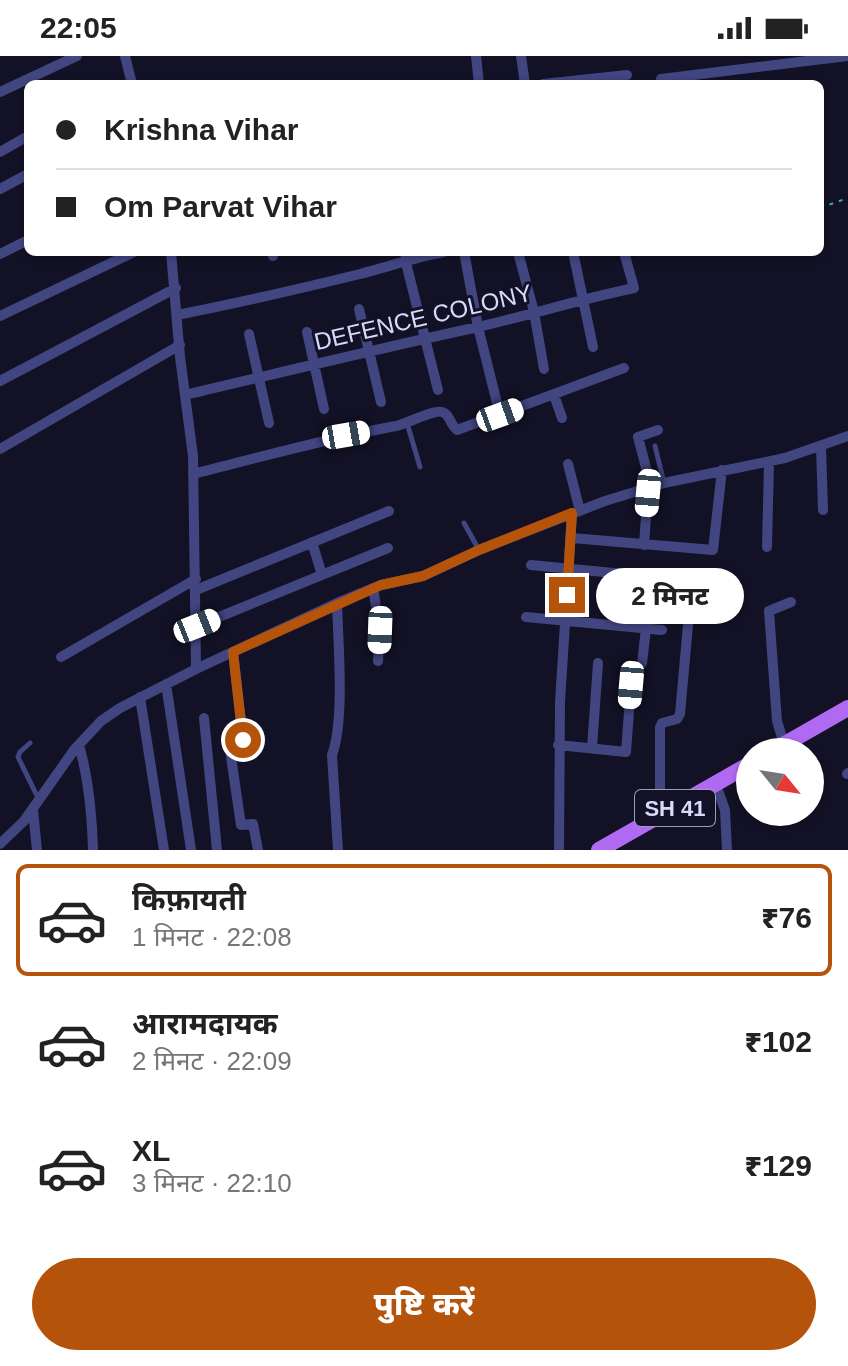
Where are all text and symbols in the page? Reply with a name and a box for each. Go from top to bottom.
text: 22:05 [40,11,117,44]
text: Krishna Vihar [104,113,299,146]
text: Om Parvat Vihar [104,190,337,223]
street label: DEFENCE COLONY [311,279,535,355]
car [473,396,527,434]
car [320,419,372,451]
car [634,468,662,518]
callout: 2 मिनट [595,567,743,623]
route end [549,577,585,613]
text: 2 मिनट [631,581,709,611]
car [170,606,224,646]
car [367,606,393,654]
car [617,660,645,710]
route start [225,722,261,758]
north arrow [736,738,824,826]
map controls [736,738,824,826]
road number: SH 41 [635,790,715,826]
text: किफ़ायती [132,883,246,916]
icon: car [36,884,108,956]
text: ₹76 [761,901,812,934]
text: 1 मिनट · 22:08 [132,922,292,952]
text: आरामदायक [132,1007,278,1040]
icon: car [36,1008,108,1080]
text: ₹102 [745,1025,812,1058]
text: 2 मिनट · 22:09 [132,1046,292,1076]
icon: car [36,1132,108,1204]
text: XL [132,1134,170,1167]
text: ₹129 [745,1149,812,1182]
text: 3 मिनट · 22:10 [132,1168,292,1198]
button: पुष्टि करें [32,1258,816,1350]

